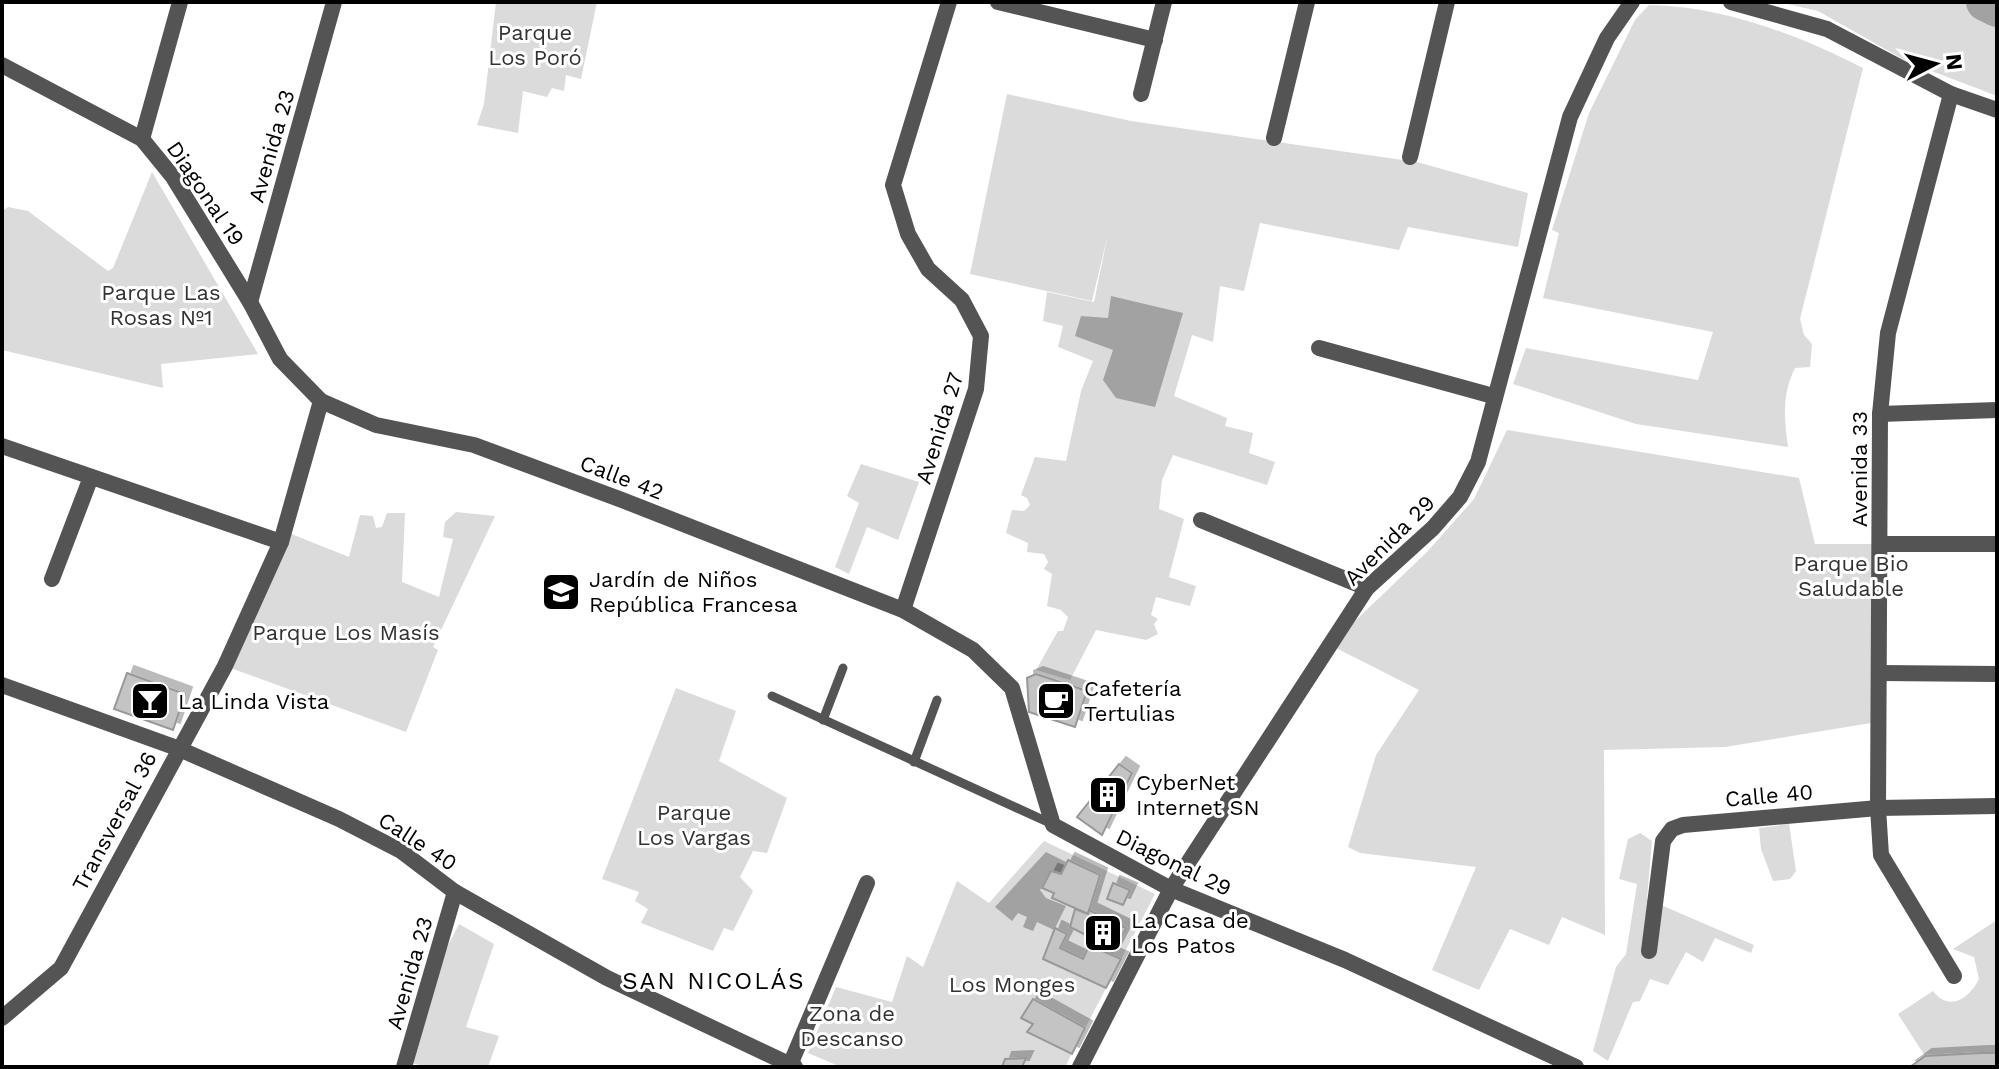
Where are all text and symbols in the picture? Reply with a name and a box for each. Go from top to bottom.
park label: Parque Los Poró [488,20,582,70]
north arrow [1895,24,1975,104]
text: N [1941,53,1968,71]
street label: Avenida 23 [243,87,300,205]
street label: Diagonal 19 [162,136,250,250]
park label: Parque Las Rosas Nº1 [101,280,221,330]
street label: Avenida 27 [911,369,968,487]
street label: Avenida 33 [1847,411,1872,527]
street label: Calle 42 [577,450,667,505]
street label: Avenida 29 [1339,490,1440,591]
park label: Parque Bio Saludable [1793,551,1909,601]
place label: Jardín de Niños República Francesa [589,567,798,617]
school or university icon: Jardín de Niños República Francesa [540,571,582,613]
park label: Parque Los Masís [252,620,440,645]
place label: Cafetería Tertulias [1084,676,1181,726]
bar icon: La Linda Vista [129,680,171,722]
cafe icon: Cafetería Tertulias [1035,680,1077,722]
place label: La Linda Vista [178,689,329,714]
street label: Transversal 36 [67,747,162,895]
place label: CyberNet Internet SN [1136,770,1260,820]
building icon: CyberNet Internet SN [1087,774,1129,816]
street label: Calle 40 [1724,779,1814,812]
park label: Parque Los Vargas [637,800,751,850]
street label: Calle 40 [374,807,462,876]
street label: Diagonal 29 [1112,824,1235,901]
place label: La Casa de Los Patos [1131,908,1249,958]
building icon: La Casa de Los Patos [1082,912,1124,954]
street label: Avenida 23 [381,914,438,1032]
district label: SAN NICOLÁS [622,967,806,995]
park label: Los Monges [949,972,1075,997]
park label: Zona de Descanso [800,1001,904,1051]

